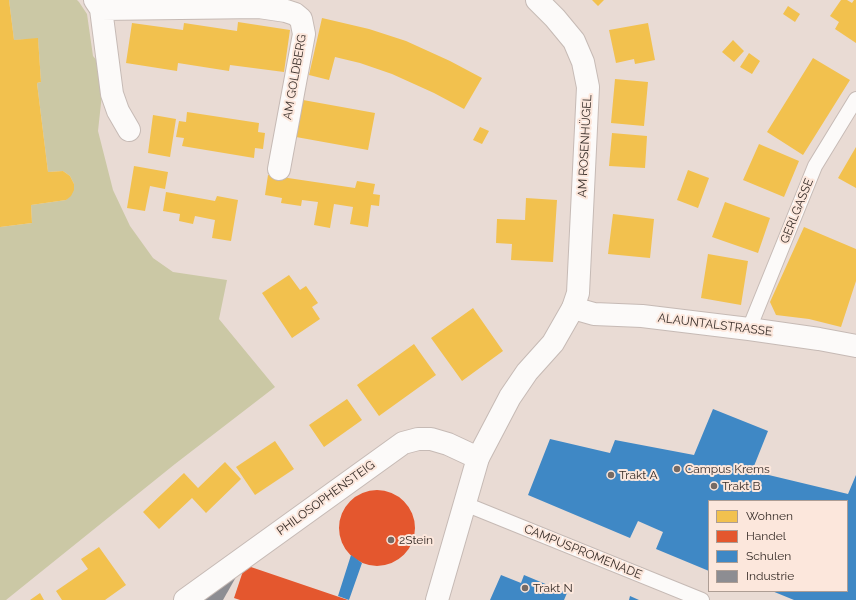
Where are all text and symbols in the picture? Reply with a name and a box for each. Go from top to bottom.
street label: AM GOLDBERG [280,33,310,121]
street label: AM ROSENHÜGEL [575,94,595,198]
street label: GERLGASSE [777,176,817,246]
street label: ALAUNTALSTRASSE [657,311,773,339]
street label: PHILOSOPHENSTEIG [274,458,378,538]
place label: Campus Krems [685,462,770,476]
marker: Campus Krems [672,464,682,474]
place label: Trakt A [619,468,658,482]
marker: Trakt A [606,470,616,480]
place label: Trakt B [722,479,760,493]
marker: Trakt B [709,481,719,491]
legend [708,500,848,592]
text: Wohnen [746,509,793,523]
street label: CAMPUSPROMENADE [522,522,644,582]
text: Handel [746,529,786,543]
place label: 2Stein [399,533,433,547]
marker: 2Stein [386,535,396,545]
text: Schulen [746,549,791,563]
text: Industrie [746,569,794,583]
place label: Trakt N [533,581,573,595]
marker: Trakt N [520,583,530,593]

